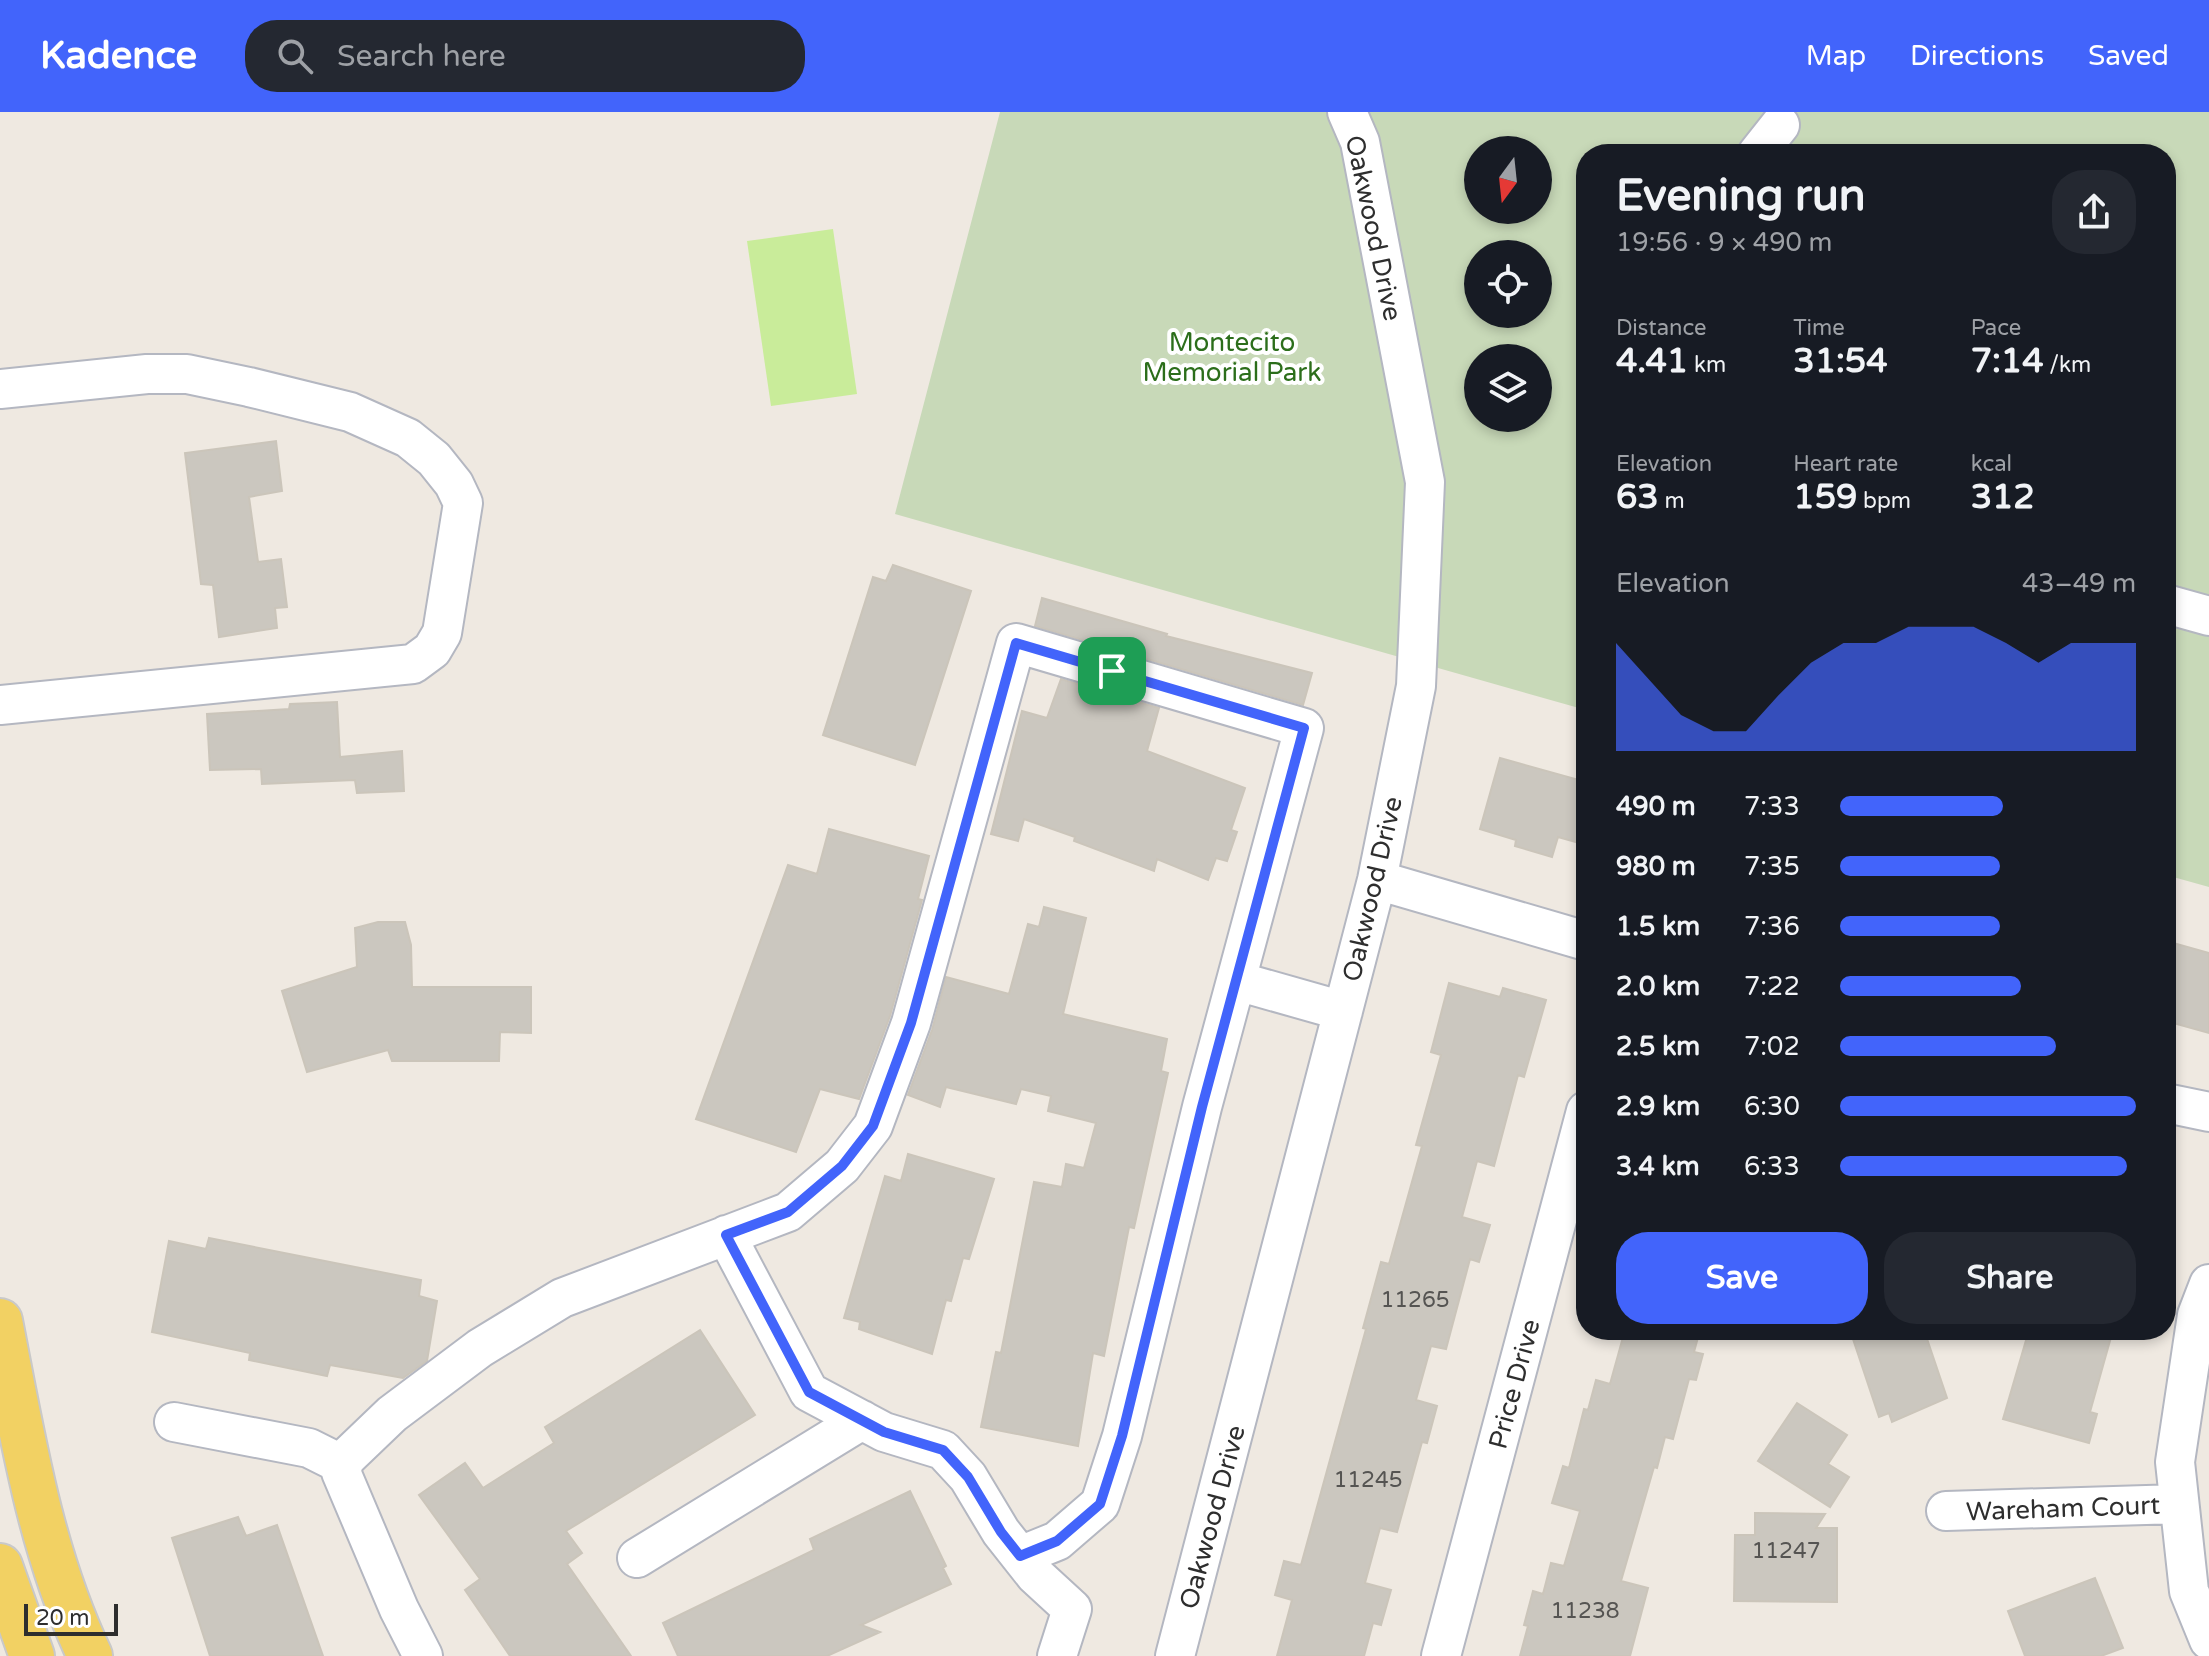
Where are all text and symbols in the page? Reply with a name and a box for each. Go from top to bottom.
search box [245,20,805,92]
text: Kadence [40,33,197,79]
icon: search [273,34,317,78]
text: Search here [337,38,506,75]
text: Map [1806,39,1866,73]
text: Directions [1910,39,2044,73]
text: Saved [2088,39,2169,73]
street label: Oakwood Drive [1339,133,1408,324]
north arrow [1464,136,1552,224]
map controls [1464,136,1552,432]
text: Evening run [1616,170,1865,223]
button: share [2052,170,2136,254]
text: 19:56 · 9 × 490 m [1616,227,1832,258]
button: locate [1464,240,1552,328]
text: Distance [1616,315,1707,341]
text: Time [1793,315,1845,341]
text: Pace [1971,315,2021,341]
park label: Montecito Memorial Park [1143,327,1321,388]
text: 4.41 [1616,341,1688,382]
text: 31:54 [1793,341,1888,382]
text: 7:14 [1971,341,2044,382]
button: layers [1464,344,1552,432]
text: km [1688,352,1726,378]
text: /km [2044,352,2091,378]
text: Elevation [1616,451,1712,477]
text: Heart rate [1793,451,1898,477]
text: kcal [1971,451,2012,477]
text: 63 [1616,477,1659,518]
text: 159 [1793,477,1857,518]
text: 312 [1971,477,2035,518]
text: m [1659,488,1685,514]
text: bpm [1857,488,1911,514]
text: Elevation [1616,568,1730,599]
text: 43–49 m [2022,568,2136,599]
pin [1078,637,1146,705]
icon: arrive [1090,649,1134,693]
text: 490 m [1616,791,1696,822]
text: 7:33 [1744,791,1800,822]
street label: Oakwood Drive [1336,794,1409,985]
text: 980 m [1616,851,1696,882]
text: 7:35 [1744,851,1800,882]
text: 1.5 km [1616,911,1700,942]
text: 7:36 [1744,911,1800,942]
text: 2.0 km [1616,971,1700,1002]
text: 7:22 [1744,971,1800,1002]
text: 2.5 km [1616,1031,1700,1062]
text: 7:02 [1744,1031,1800,1062]
text: 2.9 km [1616,1091,1700,1122]
text: 6:30 [1744,1091,1800,1122]
text: 3.4 km [1616,1151,1700,1182]
text: 6:33 [1744,1151,1800,1182]
button: Save [1616,1232,1868,1324]
button: Share [1884,1232,2136,1324]
house number: 11265 [1380,1287,1450,1313]
street label: Price Drive [1482,1316,1547,1452]
street label: Oakwood Drive [1173,1422,1252,1612]
house number: 11245 [1333,1467,1403,1493]
street label: Wareham Court [1965,1490,2161,1527]
house number: 11247 [1751,1538,1821,1564]
house number: 11238 [1550,1598,1620,1624]
scale bar [24,1600,118,1636]
text: 20 m [36,1605,90,1631]

